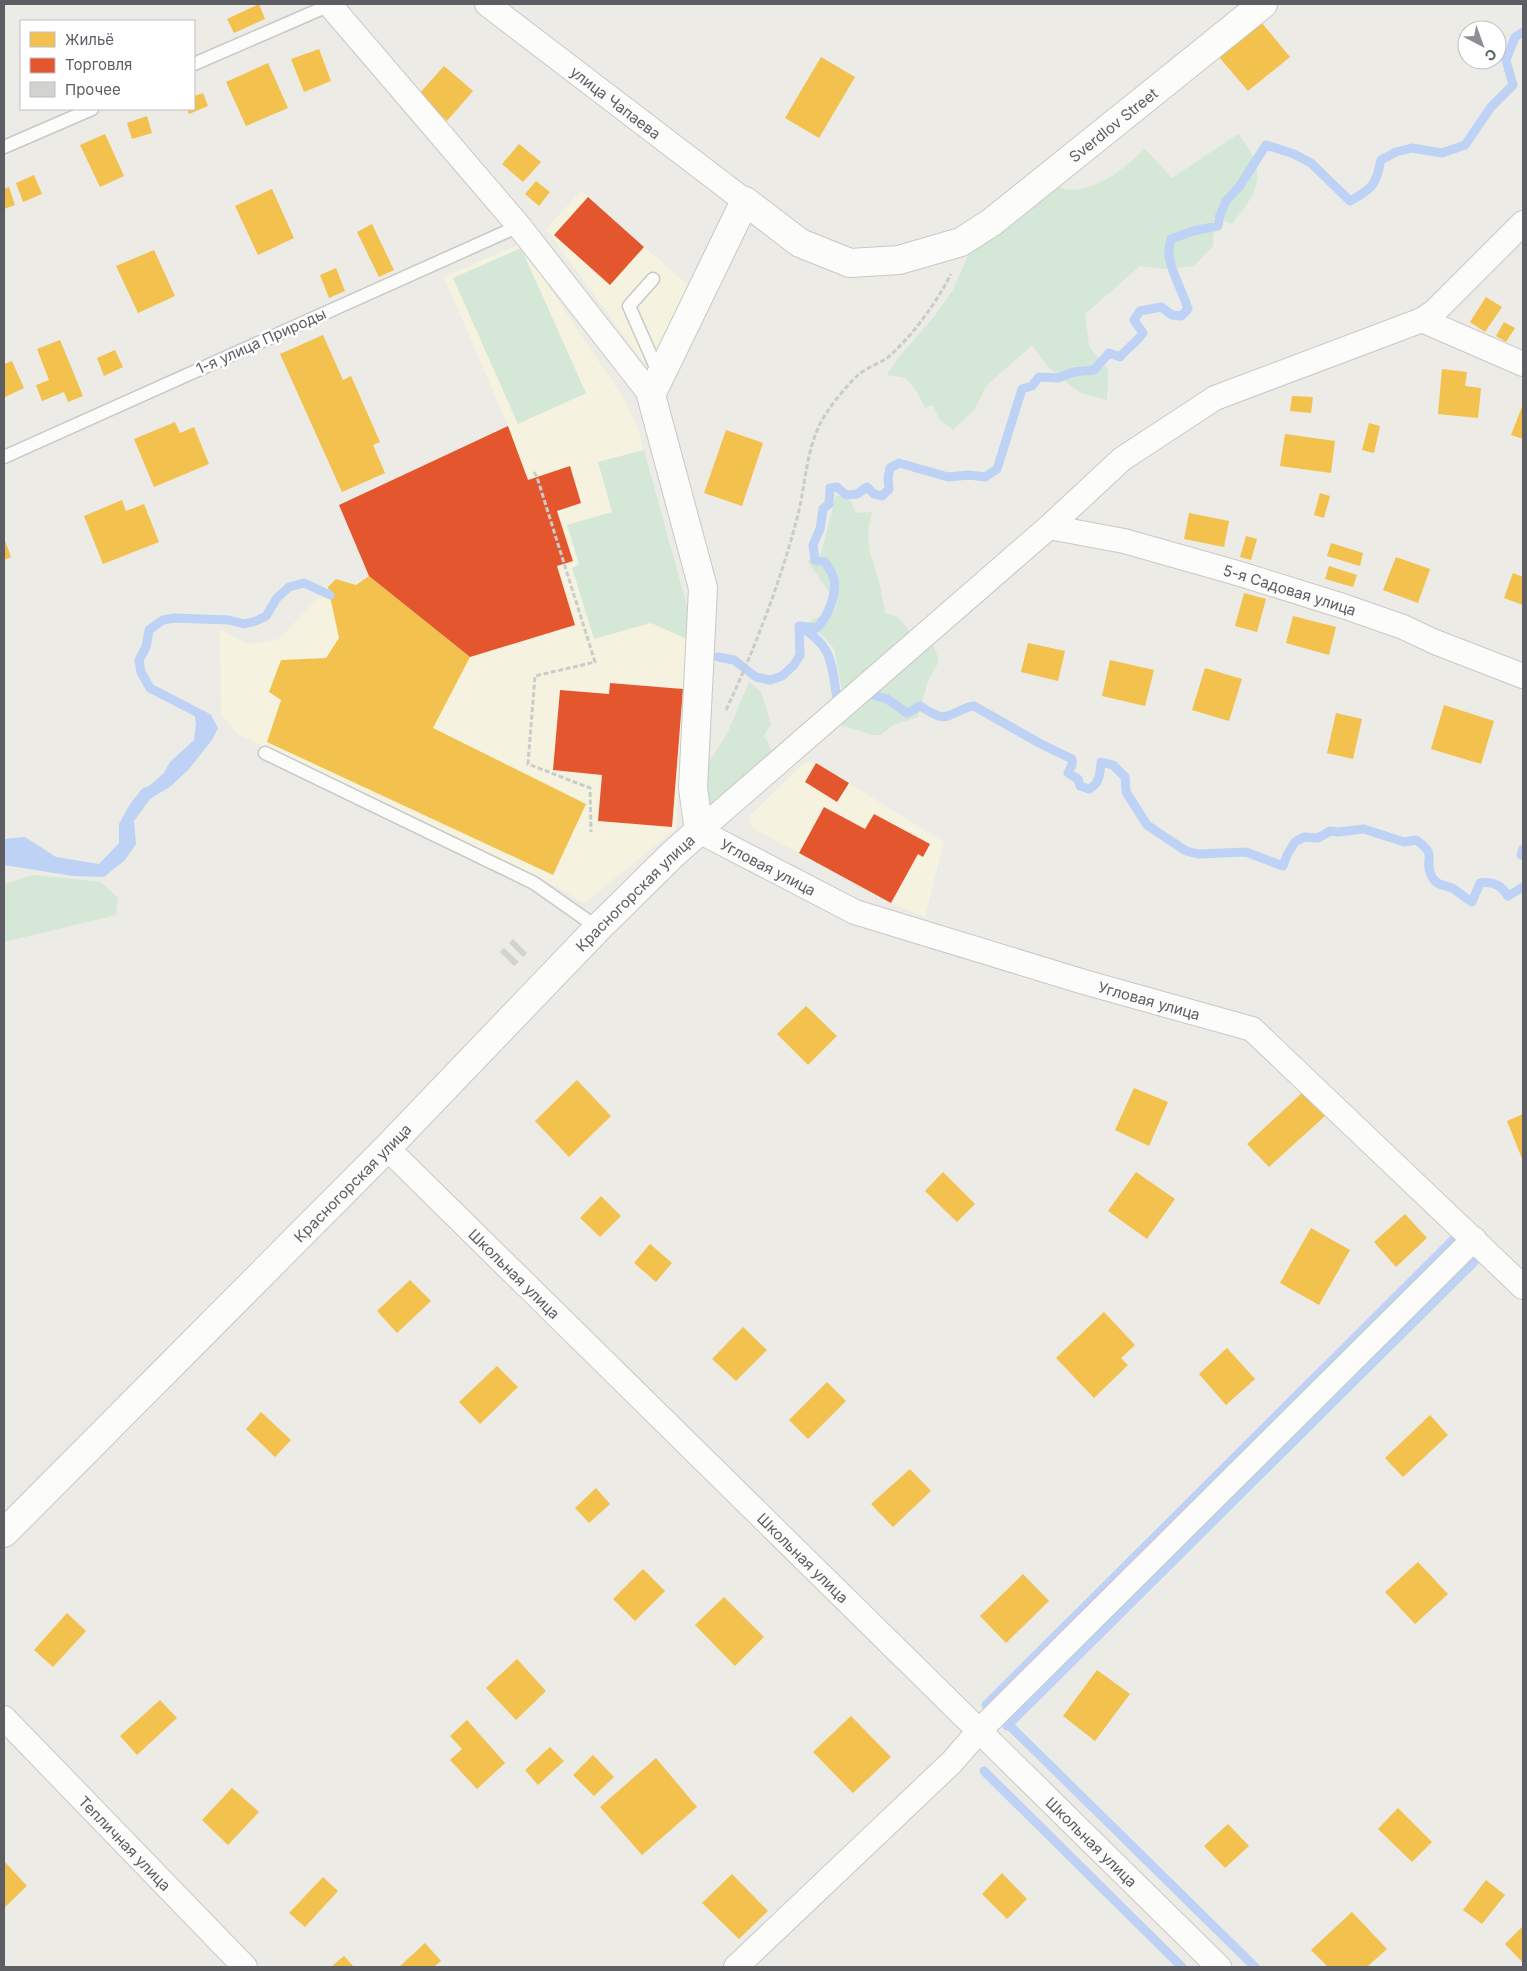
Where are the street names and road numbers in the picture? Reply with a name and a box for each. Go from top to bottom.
street label: улица Чапаева [567,62,665,143]
street label: Sverdlov Street [1065,83,1161,166]
street label: 1-я улица Природы [193,304,329,378]
street label: 5-я Садовая улица [1221,560,1359,619]
street label: Красногорская улица [571,830,698,955]
street label: Угловая улица [717,834,819,900]
street label: Угловая улица [1096,977,1202,1024]
street label: Красногорская улица [290,1119,415,1246]
street label: Школьная улица [465,1224,564,1323]
street label: Школьная улица [754,1509,853,1607]
street label: Тепличная улица [75,1792,175,1894]
street label: Школьная улица [1042,1793,1141,1891]

